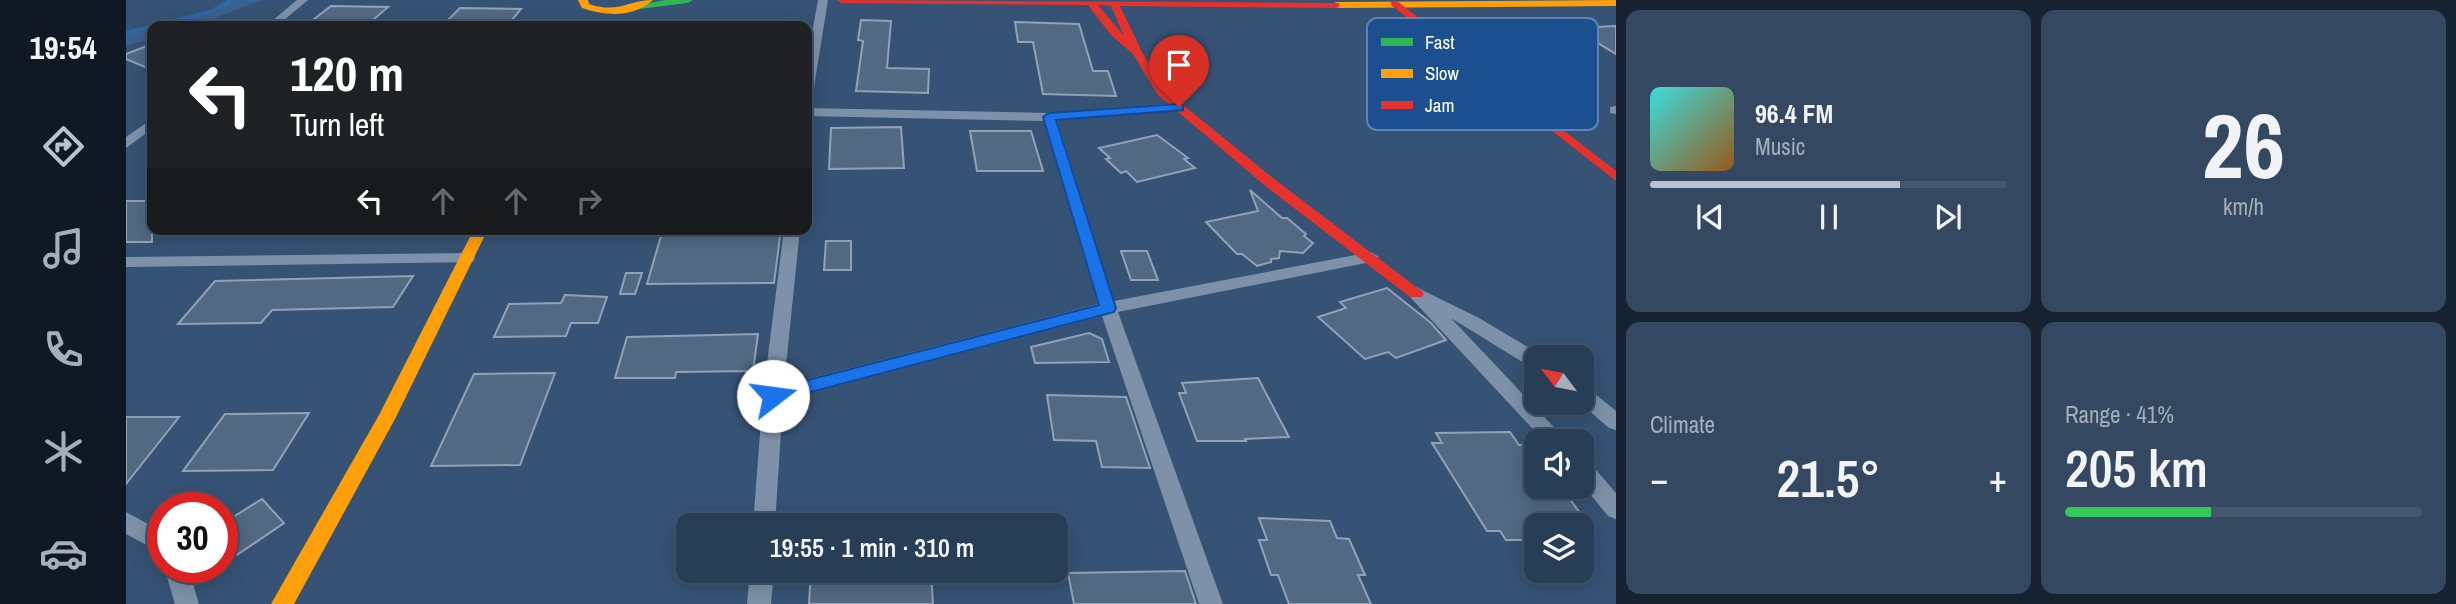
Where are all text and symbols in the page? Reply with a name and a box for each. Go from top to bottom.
legend [1367,18,1598,130]
text: 19:54 [29,26,97,69]
text: Fast [1425,29,1455,55]
pin [1149,35,1209,107]
text: 120 m [290,40,404,106]
icon: arrive [1160,46,1198,84]
icon: left [175,49,266,140]
text: Slow [1425,60,1460,86]
text: 26 [2202,84,2285,206]
text: Jam [1425,92,1454,118]
text: 96.4 FM [1755,96,1833,131]
text: Turn left [290,103,384,146]
icon: directions [39,122,88,171]
text: Music [1755,131,1805,162]
icon: left [351,182,389,220]
icon: ahead [424,182,462,220]
icon: ahead [497,182,535,220]
icon: right [570,182,608,220]
text: km/h [2223,191,2264,222]
icon: previous [1691,198,1729,236]
icon: pause [1810,198,1848,236]
icon: next [1929,198,1967,236]
icon: music [39,224,88,273]
icon: phone [39,325,88,374]
north arrow [1524,345,1594,415]
map controls [1524,345,1594,583]
position arrow [736,359,810,433]
text: Range · 41% [2065,399,2174,430]
text: Climate [1650,409,1715,440]
icon: climate [39,427,88,476]
button: sound [1524,429,1594,499]
text: 205 km [2065,433,2208,503]
text: 21.5° [1777,443,1880,513]
text: − [1650,453,1668,504]
text: + [1989,453,2007,504]
speed limit sign: 30 [147,492,238,583]
button: layers [1524,513,1594,583]
icon: car [39,529,88,578]
text: 19:55 · 1 min · 310 m [770,530,974,565]

